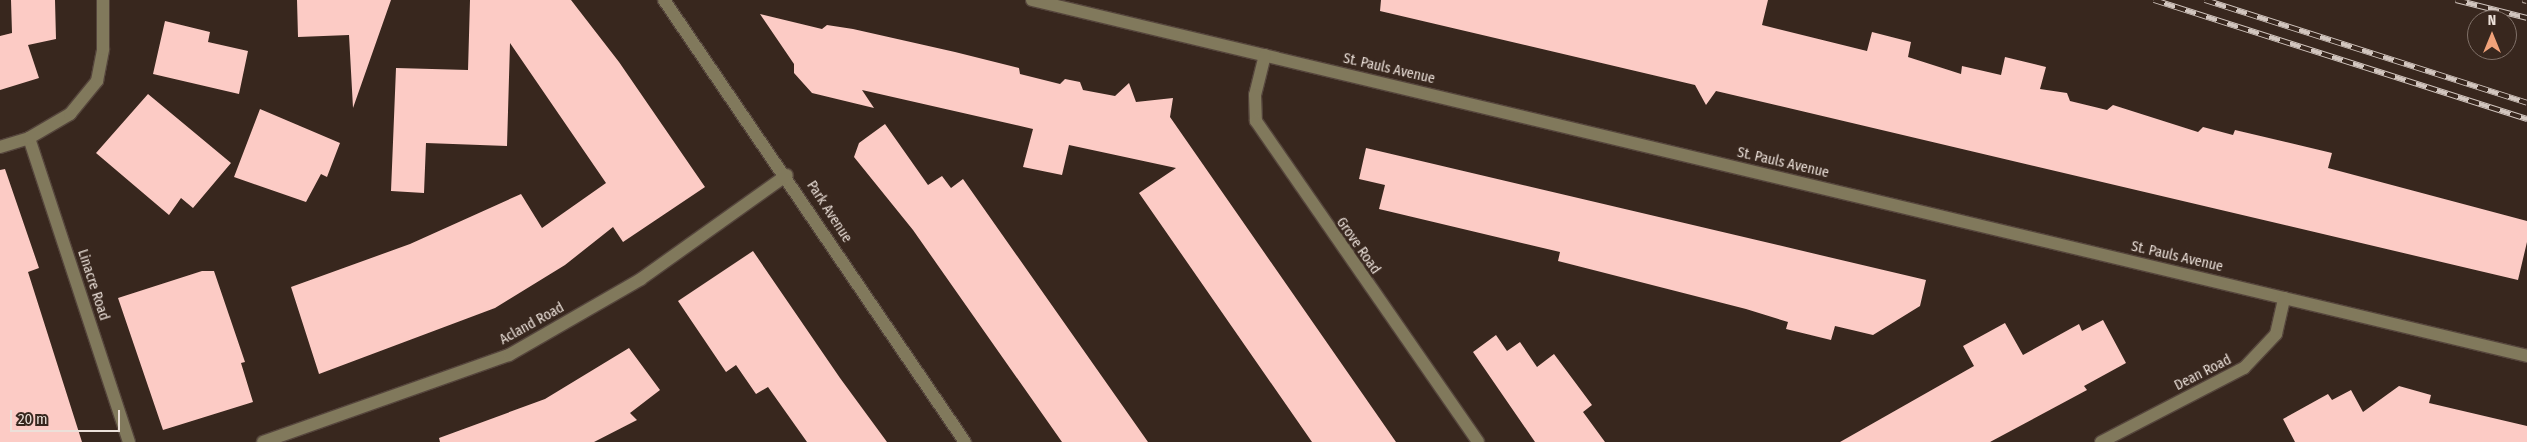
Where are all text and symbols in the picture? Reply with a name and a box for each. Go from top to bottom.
north arrow [2467,10,2517,60]
text: N [2488,12,2496,29]
street label: St. Pauls Avenue [1341,50,1437,88]
street label: St. Pauls Avenue [1735,144,1831,182]
street label: Park Avenue [803,178,855,246]
street label: Grove Road [1332,214,1384,278]
street label: St. Pauls Avenue [2129,238,2225,276]
street label: Linacre Road [74,247,112,323]
street label: Acland Road [497,299,567,349]
street label: Dean Road [2172,352,2234,394]
scale bar [12,400,122,432]
text: 20 m [18,410,48,428]

